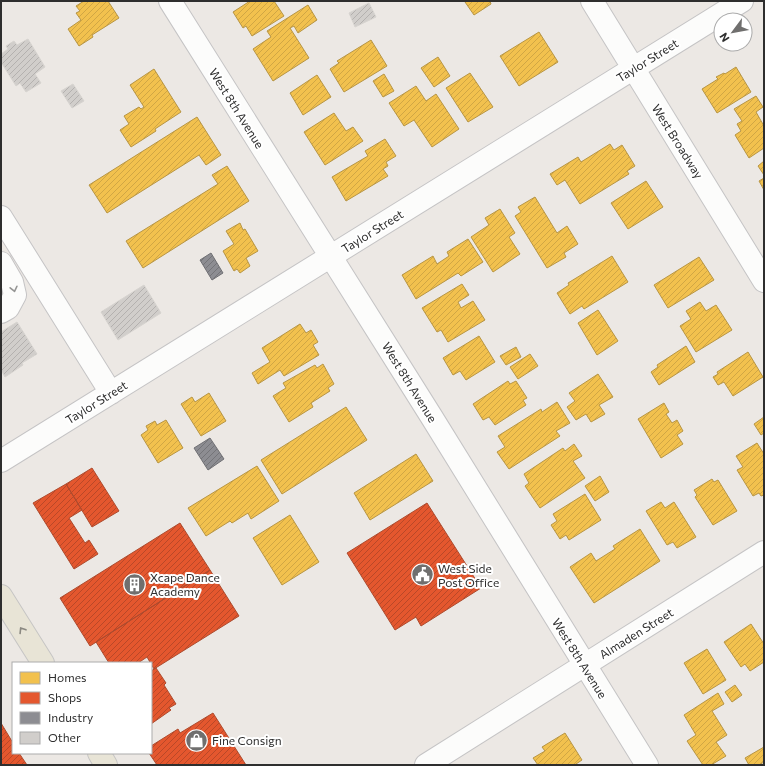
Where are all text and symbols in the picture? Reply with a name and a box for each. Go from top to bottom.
north arrow [713,12,753,52]
text: N [716,31,732,45]
street label: Taylor Street [614,35,681,85]
street label: West 8th Avenue [207,65,267,151]
street label: West Broadway [650,101,706,181]
street label: Taylor Street [339,206,406,256]
one-way arrow [9,285,17,292]
street label: West 8th Avenue [380,339,440,425]
street label: Taylor Street [63,377,130,427]
place label: West Side Post Office [438,561,499,589]
public building icon: West Side Post Office [410,562,436,588]
place label: Xcape Dance Academy [150,570,220,598]
building icon: Xcape Dance Academy [122,571,148,597]
street label: Almaden Street [596,605,676,661]
street label: West 8th Avenue [550,615,610,701]
one-way arrow [20,627,27,634]
legend [12,662,152,754]
text: Homes [48,670,86,684]
text: Shops [48,690,82,704]
text: Industry [48,710,93,724]
shop icon: Fine Consign [183,727,209,753]
text: Other [48,730,81,744]
place label: Fine Consign [212,733,282,747]

